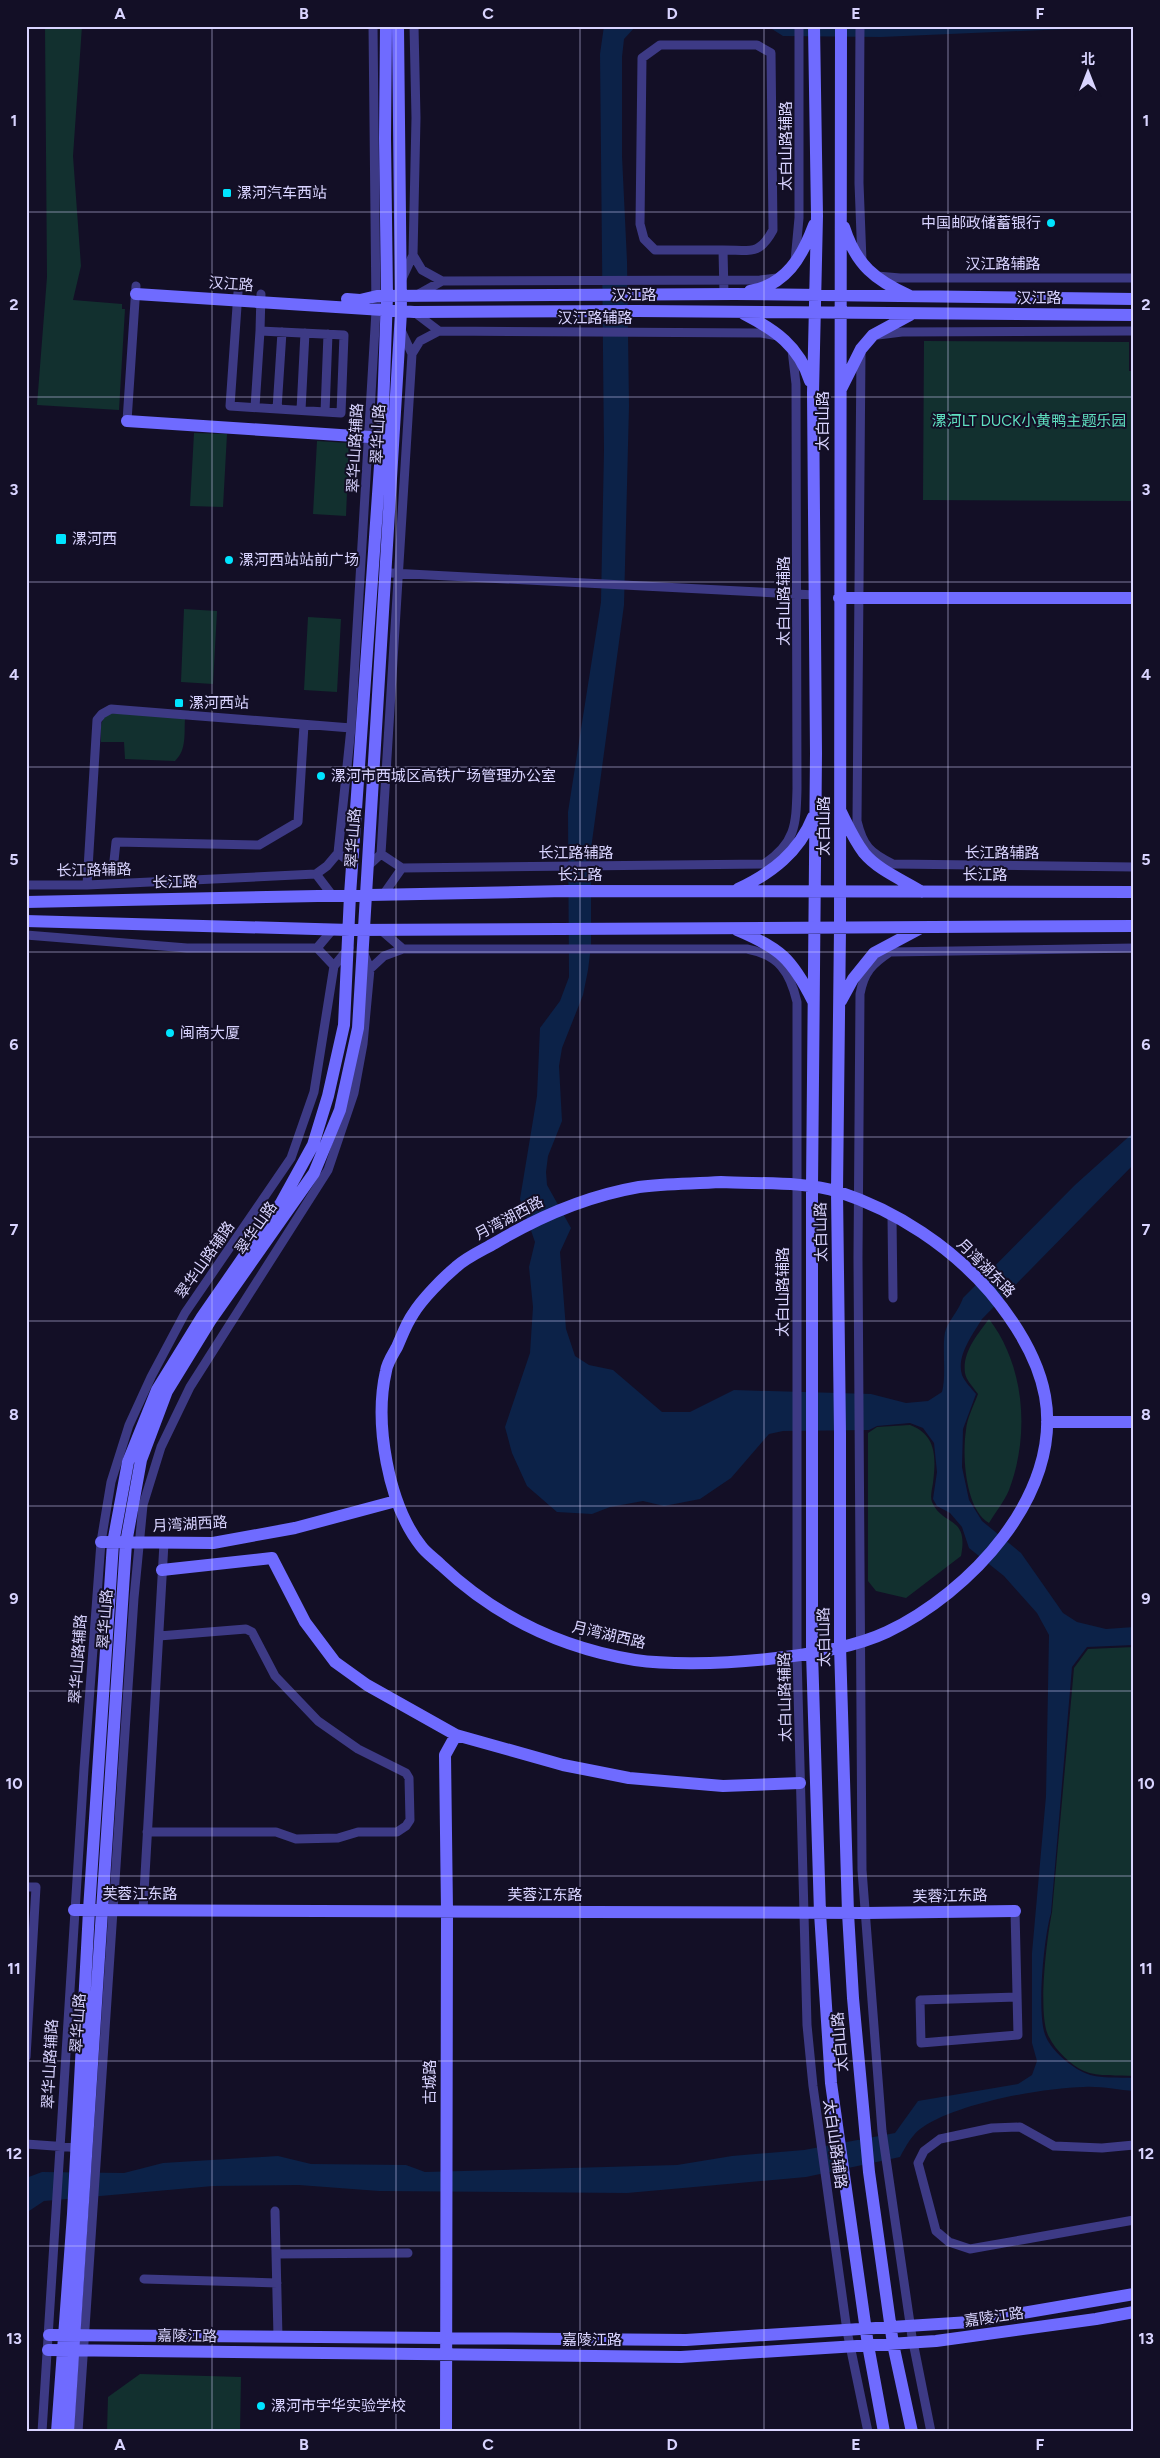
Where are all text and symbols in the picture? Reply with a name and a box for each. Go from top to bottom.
text: A [114,4,126,23]
text: B [299,4,309,23]
text: C [482,4,494,23]
text: D [666,4,678,23]
text: E [851,4,861,23]
text: F [1036,4,1045,23]
north arrow [1062,48,1112,98]
text: 北 [1081,51,1095,68]
street label: 太白山路辅路 [777,101,795,191]
text: 1 [11,111,17,130]
text: 1 [1143,111,1149,130]
place label: 漯河汽车西站 [237,184,327,202]
marker: 漯河汽车西站 [221,187,233,199]
place label: 中国邮政储蓄银行 [921,214,1041,232]
marker: 中国邮政储蓄银行 [1045,217,1057,229]
street label: 汉江路辅路 [965,255,1041,273]
street label: 汉江路 [208,273,254,295]
street label: 汉江路 [611,286,657,304]
street label: 汉江路 [1016,289,1062,307]
text: 2 [9,295,19,314]
text: 2 [1141,295,1151,314]
street label: 汉江路辅路 [557,309,633,327]
street label: 太白山路 [814,391,832,451]
street label: 翠华山路辅路 [344,403,366,493]
street label: 翠华山路 [367,404,389,464]
park label: 漯河LT DUCK小黄鸭主题乐园 [932,412,1126,430]
text: 3 [10,480,19,499]
text: 3 [1142,480,1151,499]
place label: 漯河西 [72,530,117,548]
marker: 漯河西 [54,532,68,546]
place label: 漯河西站站前广场 [239,551,359,569]
marker: 漯河西站站前广场 [223,554,235,566]
street label: 太白山路辅路 [775,556,793,646]
text: 4 [9,665,19,684]
text: 4 [1141,665,1151,684]
place label: 漯河西站 [189,694,249,712]
marker: 漯河西站 [173,697,185,709]
place label: 漯河市西城区高铁广场管理办公室 [331,767,556,785]
marker: 漯河市西城区高铁广场管理办公室 [315,770,327,782]
street label: 太白山路 [815,796,833,856]
street label: 翠华山路 [342,807,364,869]
street label: 长江路辅路 [538,844,614,862]
street label: 长江路辅路 [964,844,1040,862]
text: 5 [9,850,19,869]
text: 5 [1141,850,1151,869]
street label: 长江路辅路 [56,860,132,880]
street label: 长江路 [557,866,603,884]
street label: 长江路 [962,866,1008,884]
street label: 长江路 [152,873,198,891]
place label: 闽商大厦 [180,1024,240,1042]
marker: 闽商大厦 [164,1027,176,1039]
text: 6 [9,1035,19,1054]
text: 6 [1141,1035,1151,1054]
street label: 月湾湖西路 [472,1192,546,1244]
street label: 翠华山路 [231,1198,281,1258]
street label: 太白山路 [811,1202,831,1262]
street label: 翠华山路辅路 [172,1218,238,1302]
text: 7 [10,1220,19,1239]
text: 7 [1142,1220,1151,1239]
street label: 月湾湖东路 [953,1235,1019,1301]
street label: 太白山路辅路 [774,1247,792,1337]
text: 8 [9,1405,19,1424]
text: 8 [1141,1405,1151,1424]
street label: 月湾湖西路 [152,1513,228,1535]
street label: 翠华山路 [94,1588,116,1650]
text: 9 [9,1589,19,1608]
text: 9 [1141,1589,1151,1608]
street label: 太白山路 [814,1607,834,1667]
street label: 翠华山路辅路 [66,1613,90,1705]
street label: 月湾湖西路 [570,1618,648,1652]
street label: 太白山路辅路 [775,1652,795,1742]
text: 10 [5,1774,23,1793]
text: 10 [1137,1774,1155,1793]
street label: 芙蓉江东路 [102,1885,178,1903]
street label: 芙蓉江东路 [507,1886,583,1904]
street label: 芙蓉江东路 [912,1886,988,1906]
text: 11 [7,1959,21,1978]
text: 11 [1139,1959,1153,1978]
street label: 翠华山路 [67,1992,89,2054]
street label: 太白山路 [828,2011,852,2073]
street label: 翠华山路辅路 [39,2019,61,2109]
street label: 古城路 [421,2059,439,2105]
street label: 太白山路辅路 [820,2098,850,2190]
text: 12 [6,2144,22,2163]
text: 12 [1138,2144,1154,2163]
street label: 嘉陵江路 [963,2304,1025,2330]
street label: 嘉陵江路 [157,2326,217,2346]
text: 13 [6,2329,22,2348]
text: 13 [1138,2329,1154,2348]
street label: 嘉陵江路 [562,2331,622,2349]
place label: 漯河市宇华实验学校 [271,2397,406,2415]
marker: 漯河市宇华实验学校 [255,2400,267,2412]
text: A [114,2435,126,2454]
text: B [299,2435,309,2454]
text: C [482,2435,494,2454]
text: D [666,2435,678,2454]
text: E [851,2435,861,2454]
text: F [1036,2435,1045,2454]

